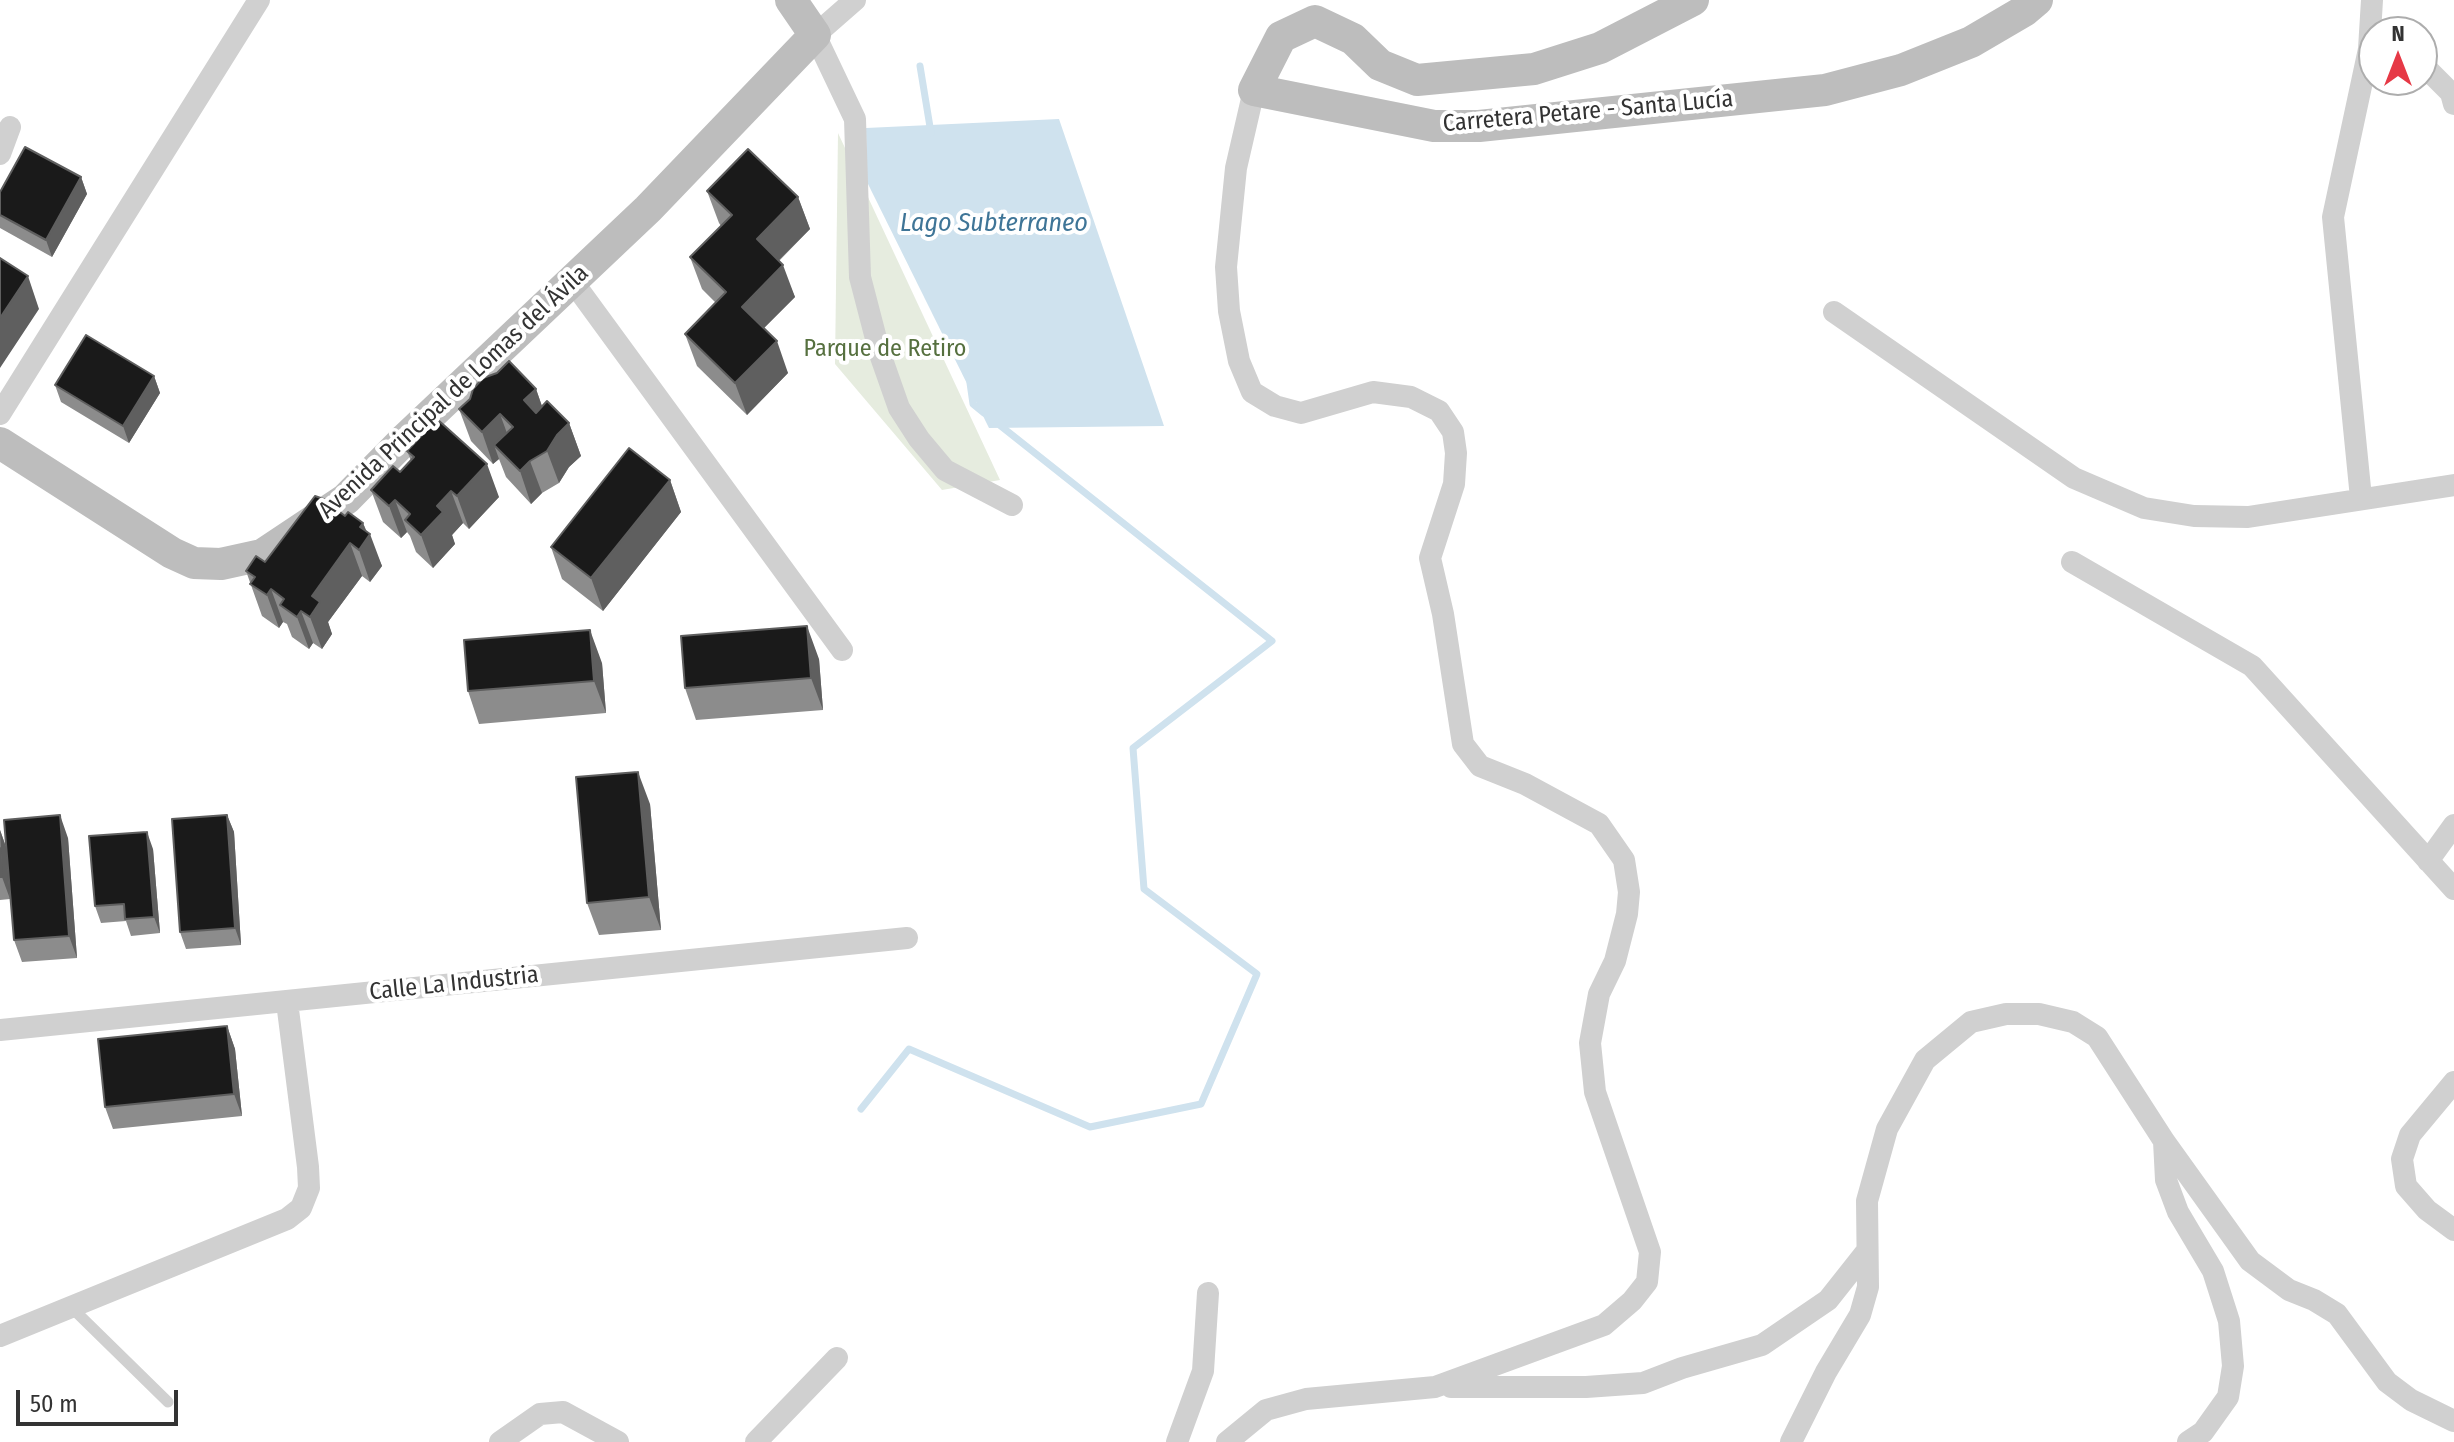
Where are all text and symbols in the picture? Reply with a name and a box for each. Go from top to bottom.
north arrow [2358,16,2438,96]
text: N [2391,20,2405,47]
street label: Carretera Petare - Santa Lucía [1442,85,1734,139]
water label: Lago Subterraneo [900,208,1088,240]
street label: Avenida Principal de Lomas del Ávila [313,259,595,525]
park label: Parque de Retiro [804,335,966,363]
street label: Calle La Industria [368,961,540,1007]
scale bar [20,1374,182,1424]
text: 50 m [30,1390,78,1418]

